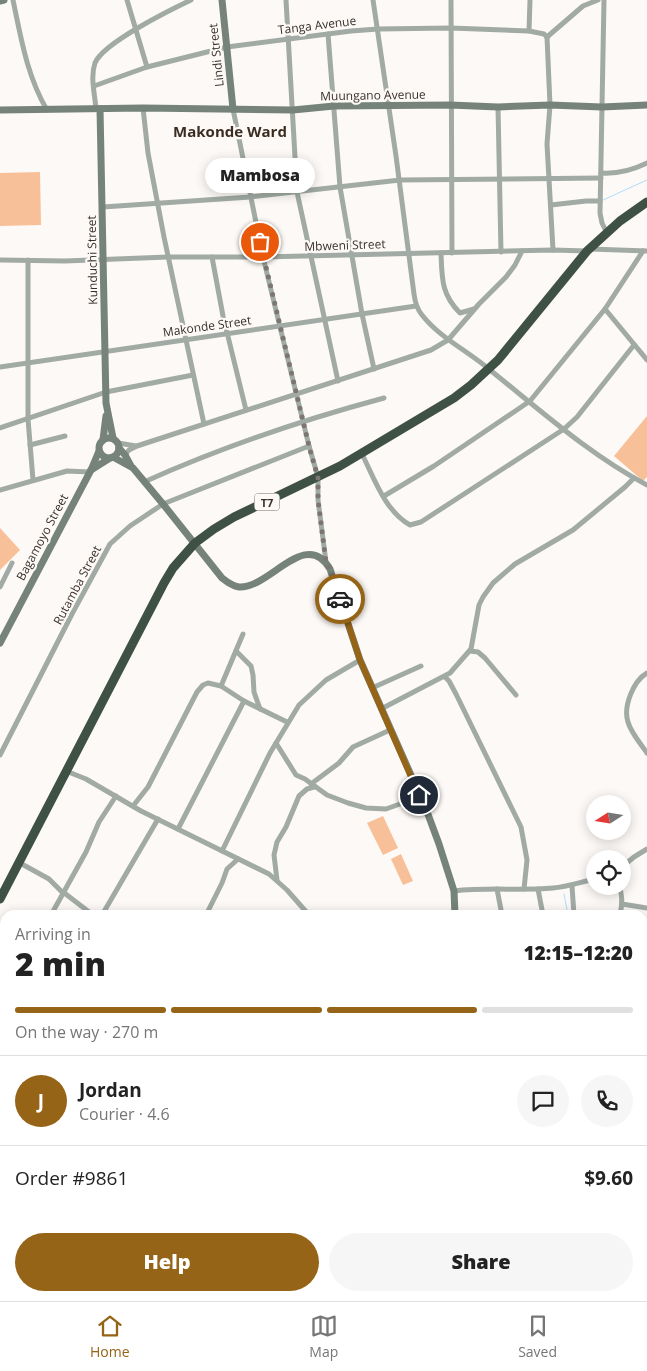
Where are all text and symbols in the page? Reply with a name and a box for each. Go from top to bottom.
street label: Tanga Avenue [277,12,357,38]
street label: Lindi Street [204,22,228,88]
street label: Muungano Avenue [320,86,426,104]
district label: Makonde Ward [173,121,287,141]
callout: Mambosa [205,157,315,192]
text: Mambosa [220,164,300,186]
street label: Kunduchi Street [83,215,101,305]
pin [239,221,281,263]
icon: bag [246,228,274,256]
street label: Mbweni Street [304,235,386,255]
street label: Makonde Street [162,311,252,341]
street label: Bagamoyo Street [12,491,72,583]
road number: T7 [254,494,280,511]
street label: Rutamba Street [49,542,105,628]
courier [315,574,365,624]
icon: car [326,585,354,613]
pin [398,774,440,816]
icon: home [405,781,433,809]
north arrow [586,795,631,840]
map controls [586,795,631,895]
button: locate [586,850,631,895]
text: Arriving in [15,923,91,945]
text: 12:15–12:20 [523,940,633,966]
text: 2 min [15,942,106,985]
text: On the way · 270 m [15,1021,158,1043]
button: chat [517,1075,569,1127]
button: phone [581,1075,633,1127]
text: Jordan [79,1077,142,1103]
text: J [38,1088,44,1114]
text: Courier · 4.6 [79,1103,170,1125]
text: Order #9861 [15,1165,128,1191]
text: $9.60 [584,1165,633,1191]
button: Help [15,1233,319,1291]
button: Share [329,1233,633,1291]
tab: Home [90,1312,130,1361]
tab: Map [309,1312,338,1361]
tab: Saved [518,1312,557,1361]

